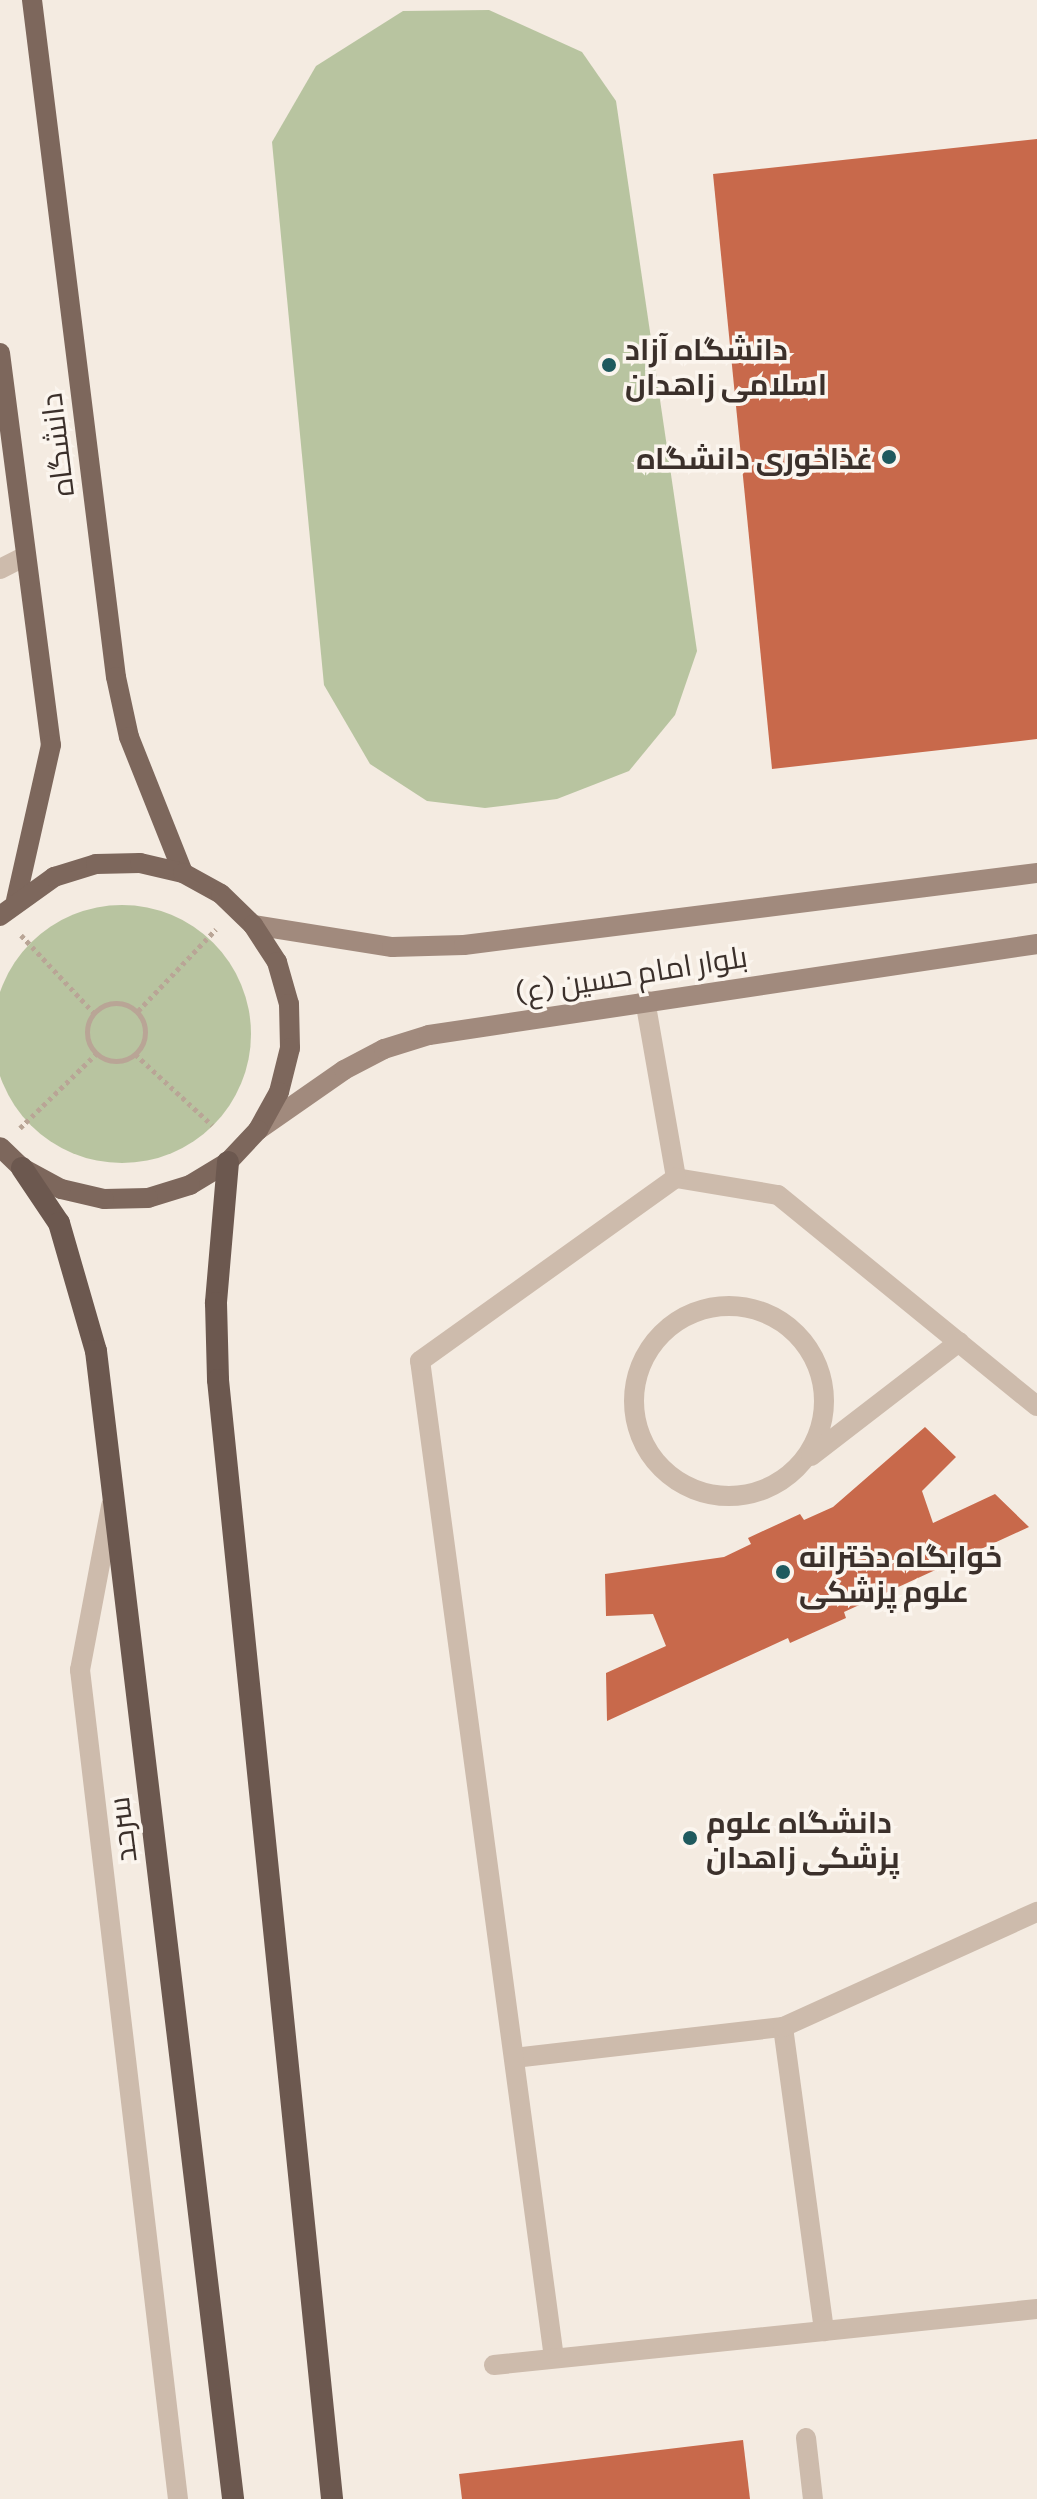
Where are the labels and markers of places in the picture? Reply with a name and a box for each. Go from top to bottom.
place label: دانشگاه آزاد اسلامی زاهدان [625,330,827,400]
marker: دانشگاه آزاد اسلامی زاهدان [600,356,618,374]
place label: غذاخوری دانشگاه [636,439,873,475]
marker: غذاخوری دانشگاه [880,448,898,466]
place label: خوابگاه دخترانه علوم پزشکی [799,1537,1002,1608]
marker: خوابگاه دخترانه علوم پزشکی [774,1563,792,1581]
place label: دانشگاه علوم پزشکی زاهدان [706,1803,900,1874]
marker: دانشگاه علوم پزشکی زاهدان [681,1829,699,1847]

